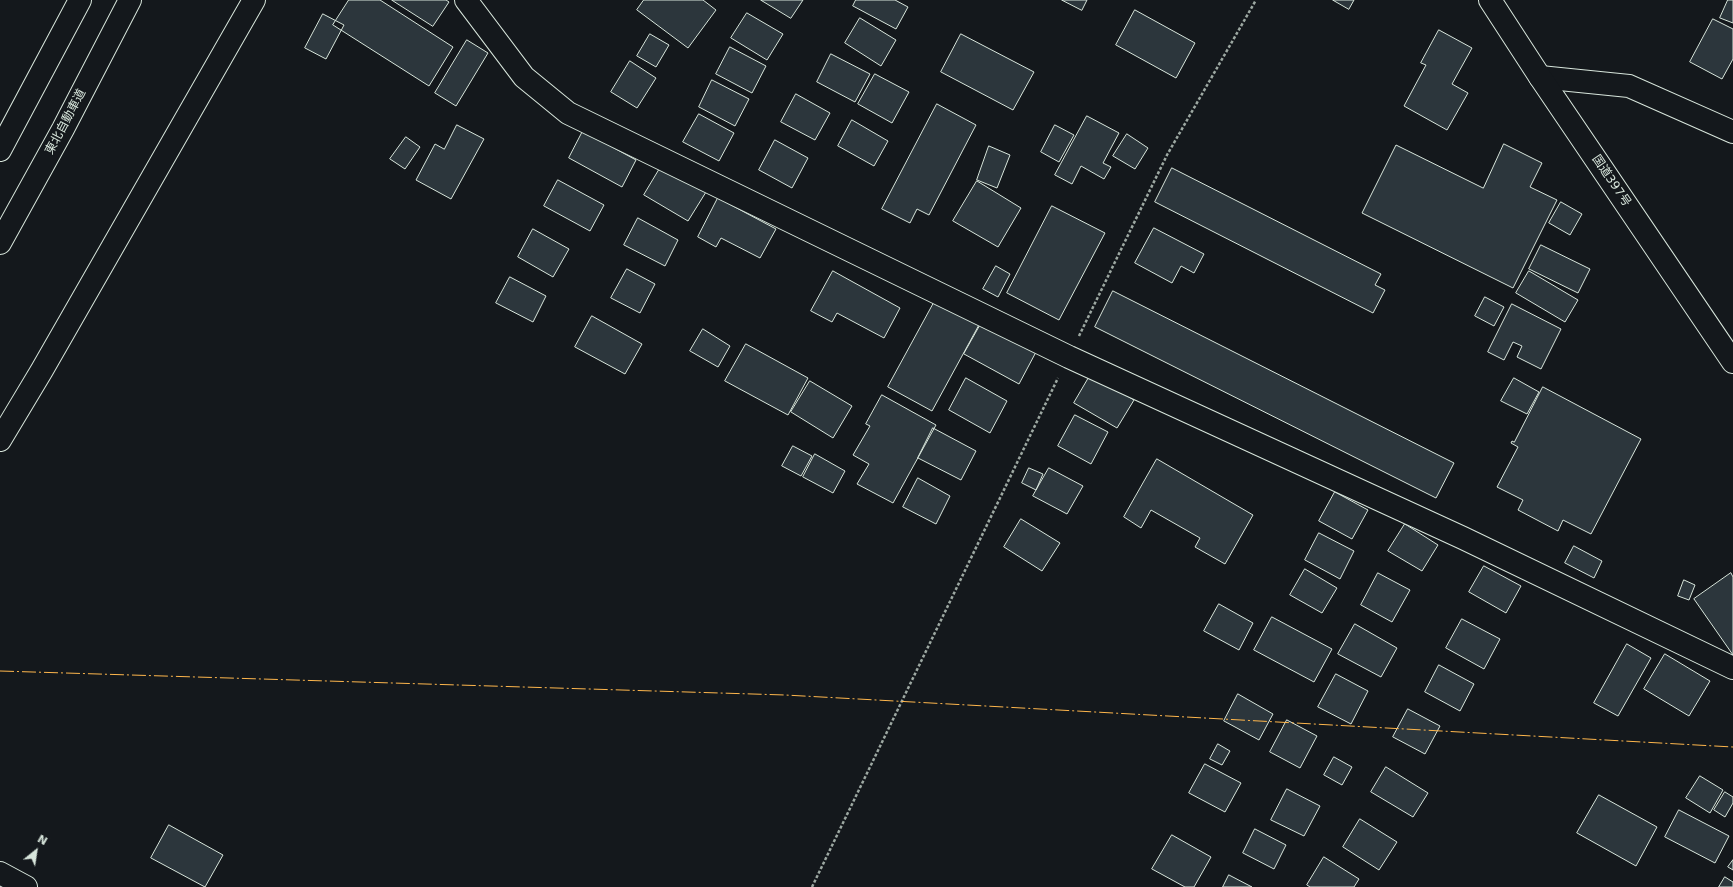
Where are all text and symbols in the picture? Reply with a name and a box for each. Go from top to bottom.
street label: 東北自動車道 [43,87,89,157]
street label: 国道397号 [1589,153,1633,209]
north arrow [16,831,56,871]
text: N [35,832,49,848]

